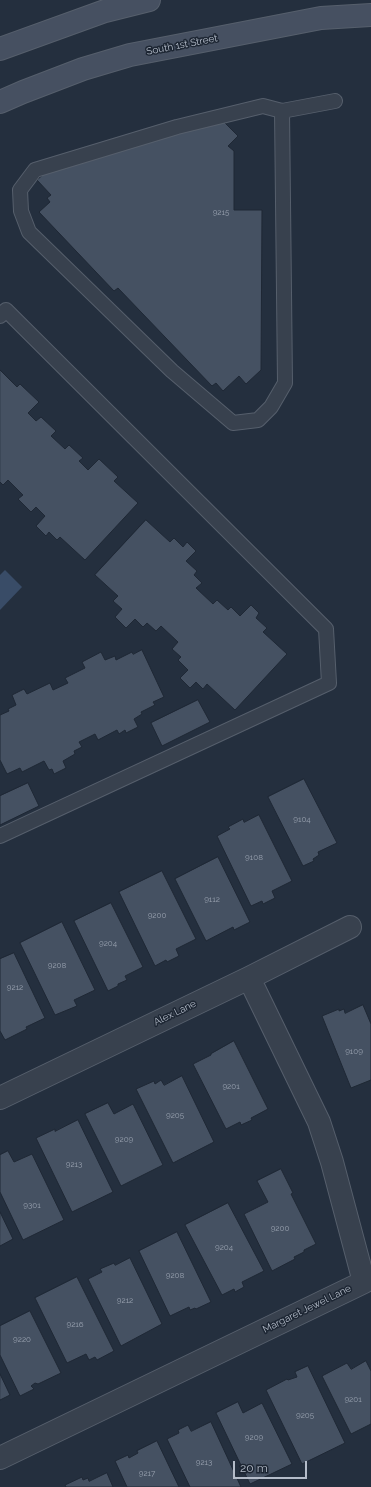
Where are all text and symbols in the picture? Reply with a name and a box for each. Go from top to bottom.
street label: South 1st Street [145,32,219,58]
house number: 9215 [213,208,229,218]
house number: 9104 [293,815,311,825]
house number: 9108 [245,853,263,863]
house number: 9112 [204,895,220,905]
house number: 9200 [148,911,166,921]
house number: 9204 [99,939,117,949]
house number: 9208 [48,961,66,971]
house number: 9212 [7,983,23,993]
street label: Alex Lane [152,998,198,1028]
house number: 9109 [345,1047,363,1057]
house number: 9201 [222,1082,240,1092]
house number: 9205 [166,1111,184,1121]
house number: 9209 [115,1135,133,1145]
house number: 9213 [66,1160,82,1170]
house number: 9301 [23,1201,41,1211]
house number: 9200 [271,1224,289,1234]
house number: 9204 [215,1243,233,1253]
house number: 9208 [166,1271,184,1281]
street label: Margaret Jewel Lane [261,1282,353,1336]
house number: 9212 [117,1296,133,1306]
house number: 9216 [66,1320,84,1330]
house number: 9220 [13,1335,31,1345]
house number: 9201 [344,1395,362,1405]
house number: 9205 [296,1411,314,1421]
house number: 9209 [245,1433,263,1443]
scale bar [235,1453,309,1479]
house number: 9213 [196,1458,212,1468]
text: 20 m [240,1461,268,1475]
house number: 9217 [139,1469,155,1479]

